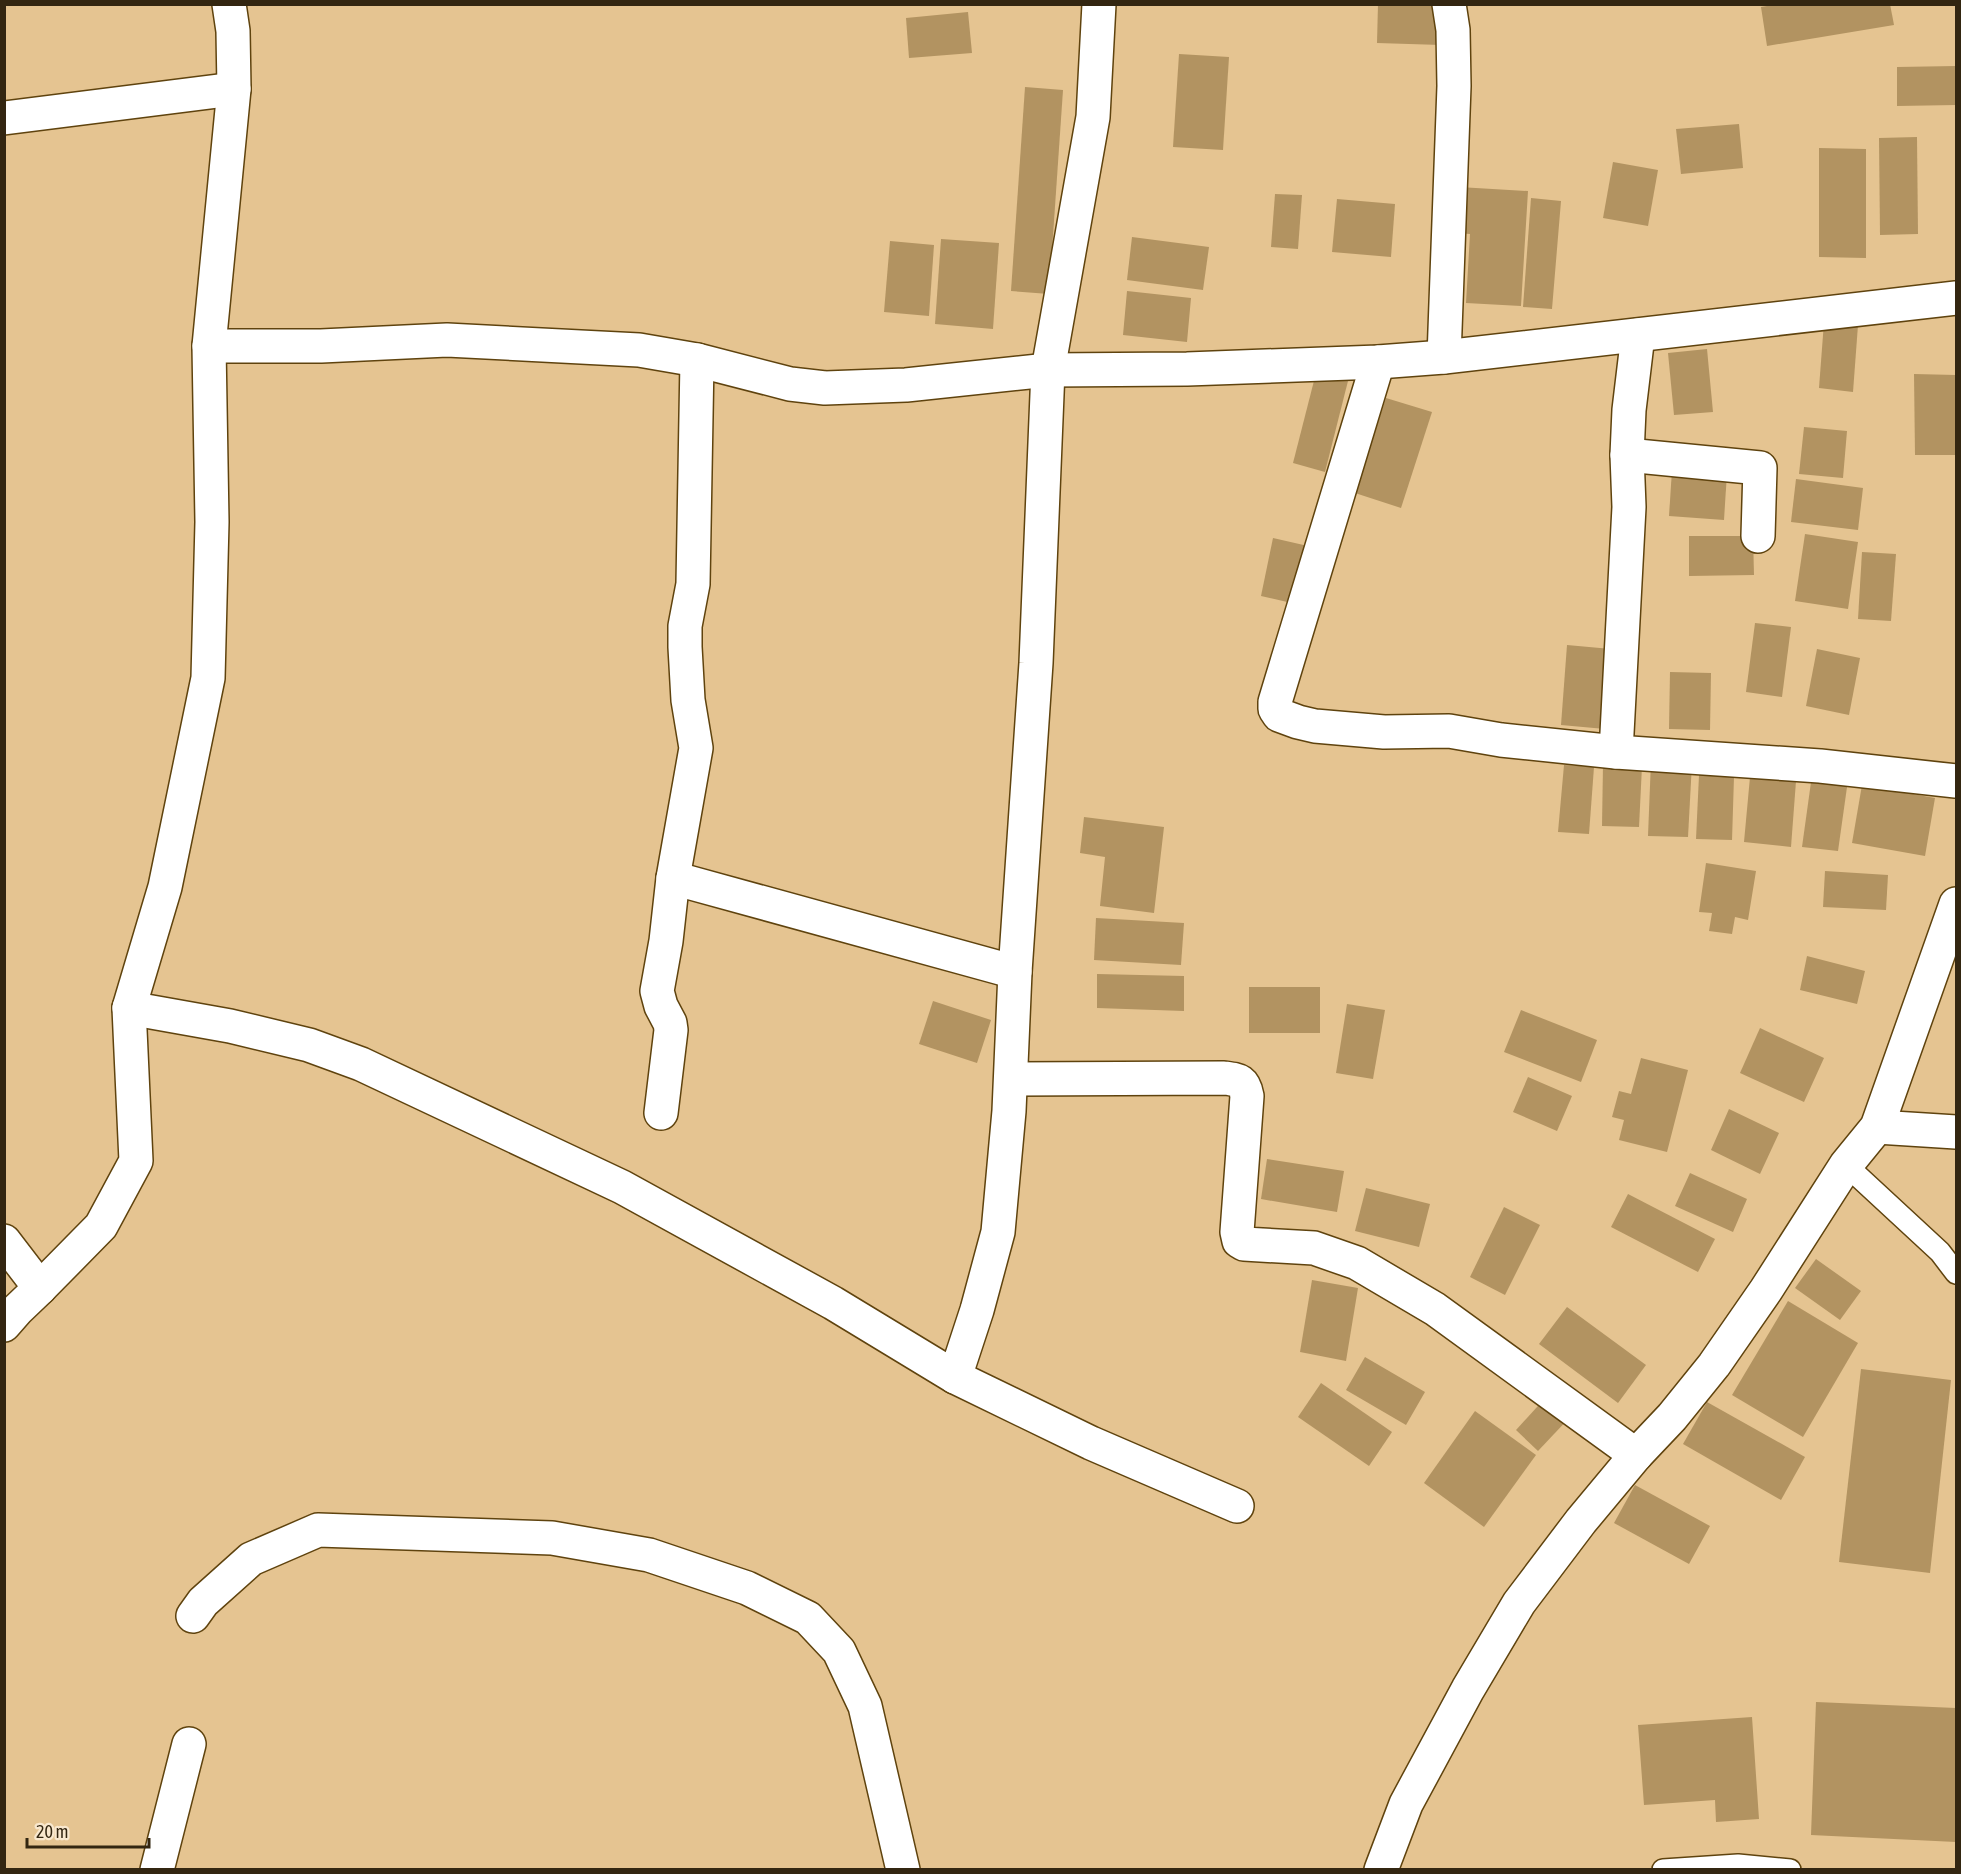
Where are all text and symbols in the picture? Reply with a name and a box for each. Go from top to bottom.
scale bar [27,1811,148,1849]
text: 20 m [36,1821,68,1842]

